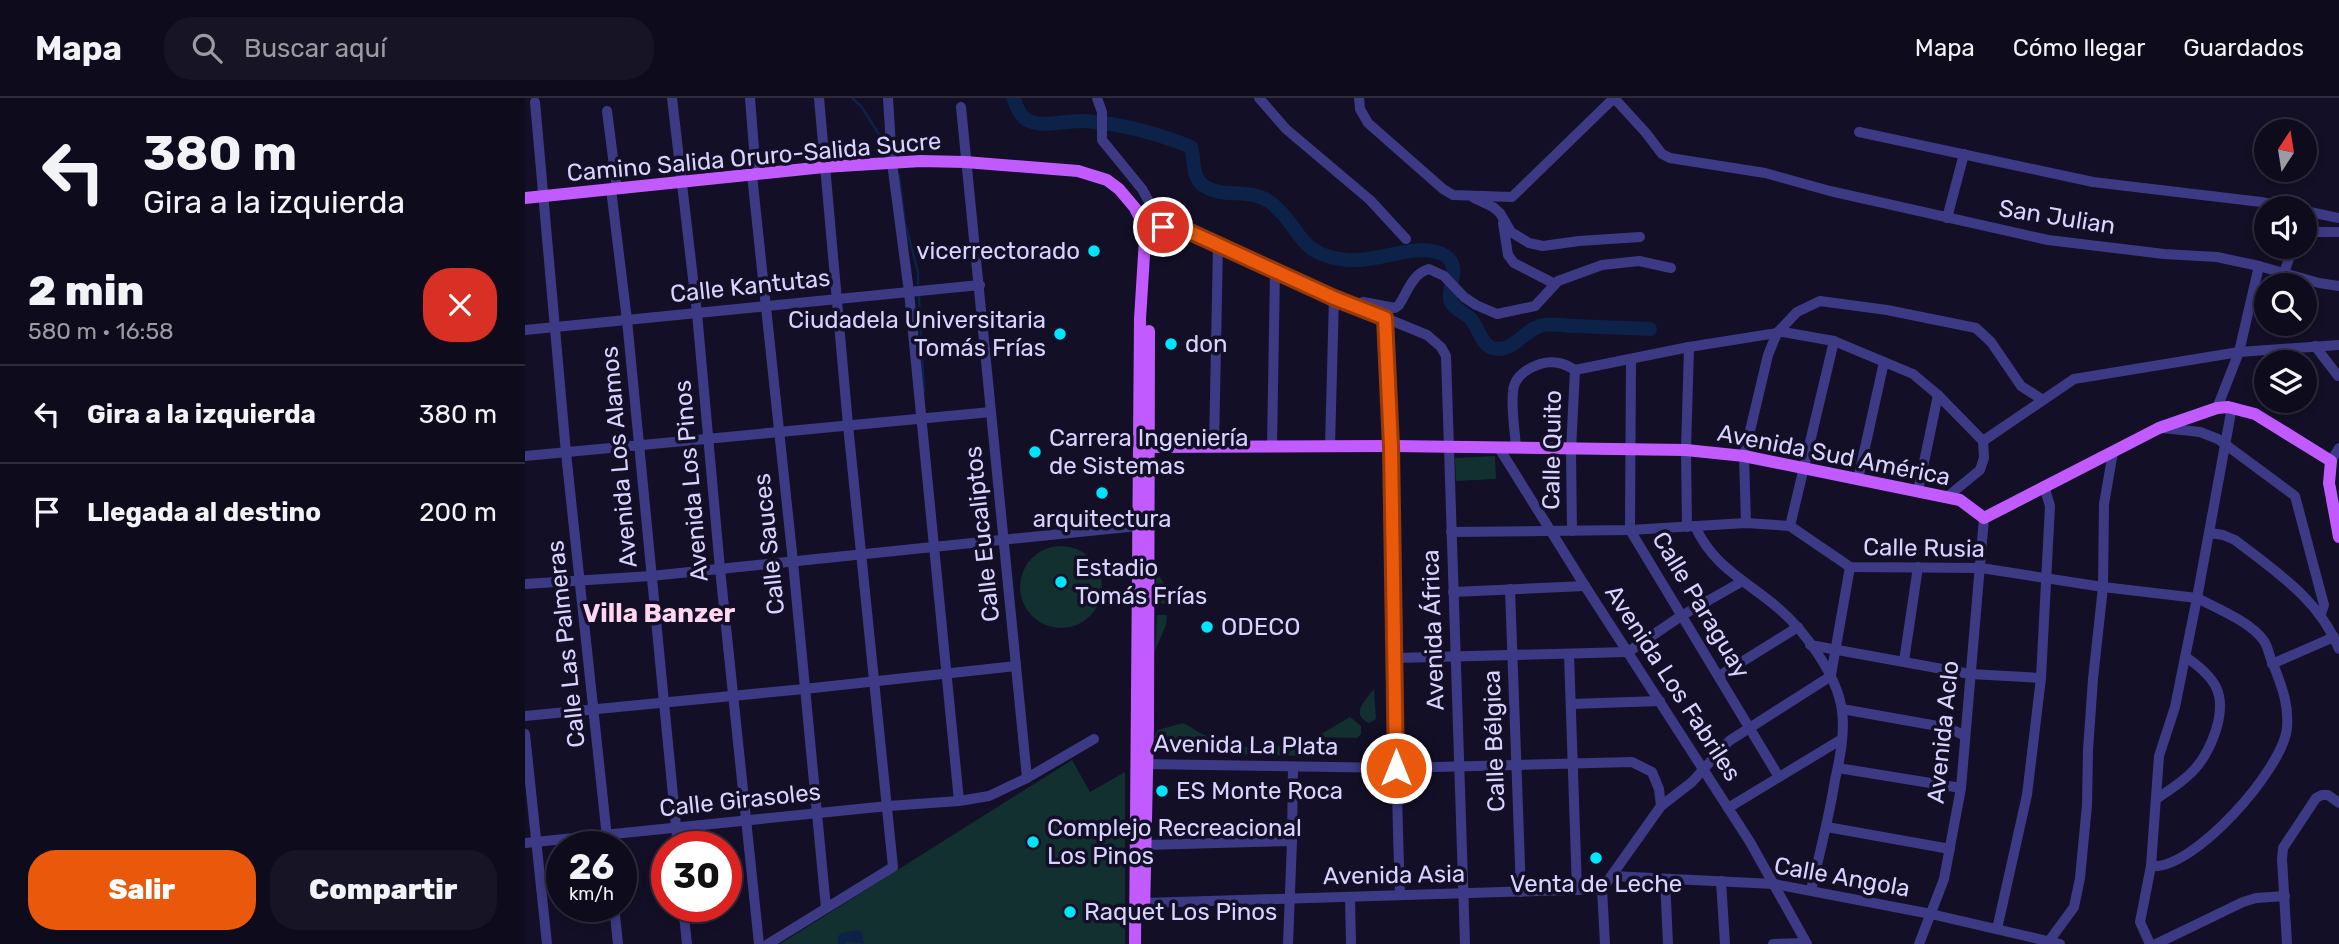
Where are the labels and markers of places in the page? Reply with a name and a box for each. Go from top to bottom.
pin [1133,197,1193,257]
place label: vicerrectorado [916,237,1080,265]
marker: vicerrectorado [1086,243,1102,259]
place label: Ciudadela Universitaria Tomás Frías [788,306,1046,362]
marker: Ciudadela Universitaria Tomás Frías [1052,326,1068,342]
place label: don [1185,330,1228,358]
marker: don [1163,336,1179,352]
place label: Carrera Ingeniería de Sistemas [1049,424,1249,480]
marker: Carrera Ingeniería de Sistemas [1027,444,1043,460]
marker: arquitectura [1094,485,1110,501]
place label: arquitectura [1033,505,1171,533]
place label: Estadio Tomás Frías [1075,554,1207,610]
marker: Estadio Tomás Frías [1053,574,1069,590]
place label: ODECO [1221,613,1300,641]
marker: ODECO [1199,619,1215,635]
place label: ES Monte Roca [1176,777,1343,805]
marker: ES Monte Roca [1154,783,1170,799]
place label: Complejo Recreacional Los Pinos [1047,814,1302,870]
marker: Complejo Recreacional Los Pinos [1025,834,1041,850]
marker: Venta de Leche [1588,850,1604,866]
place label: Venta de Leche [1510,870,1682,898]
place label: Raquet Los Pinos [1084,898,1277,926]
marker: Raquet Los Pinos [1062,904,1078,920]

